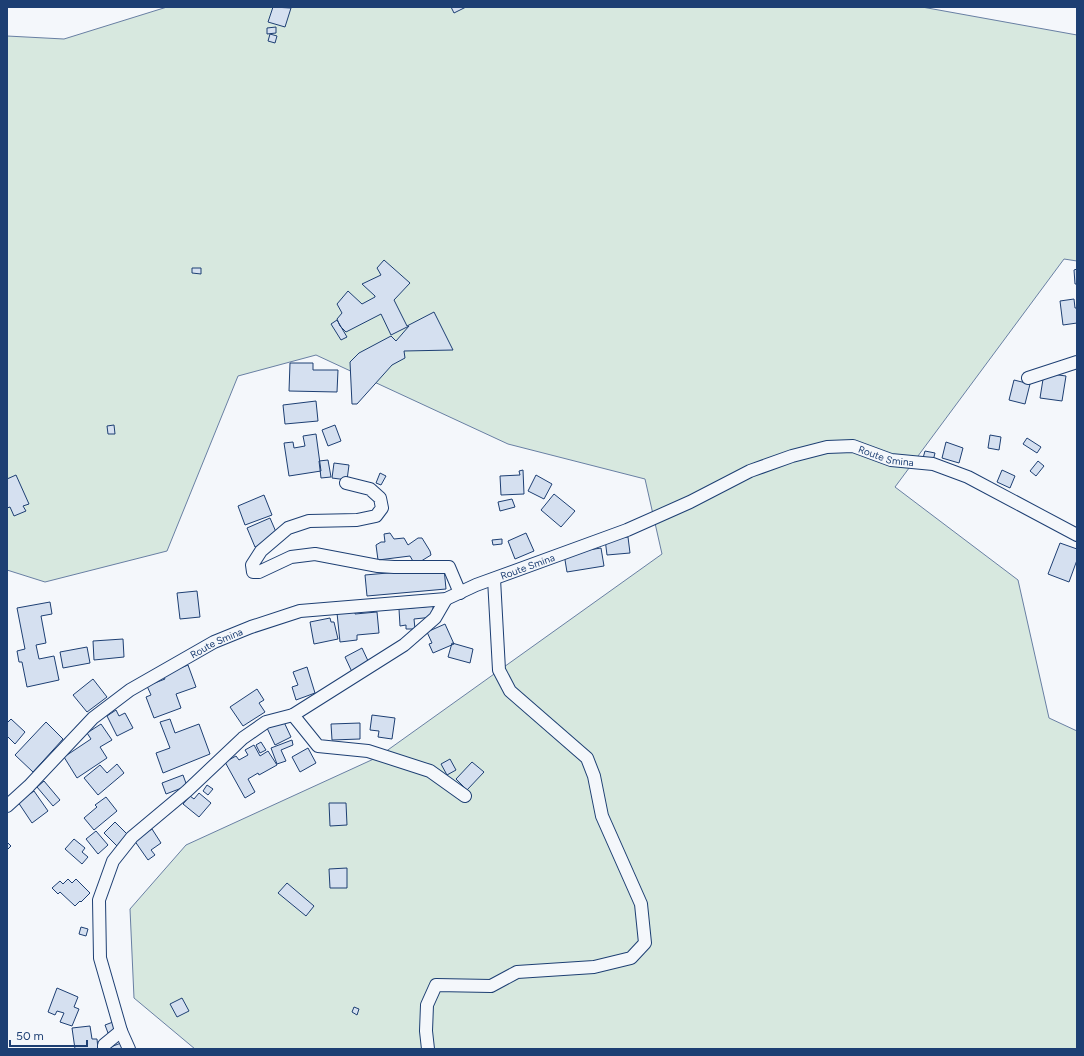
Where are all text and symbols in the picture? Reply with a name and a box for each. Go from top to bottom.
street label: Route Smina [856,443,914,469]
street label: Route Smina [498,551,557,583]
street label: Route Smina [188,625,245,661]
scale bar [10,1022,87,1048]
text: 50 m [16,1029,44,1043]

